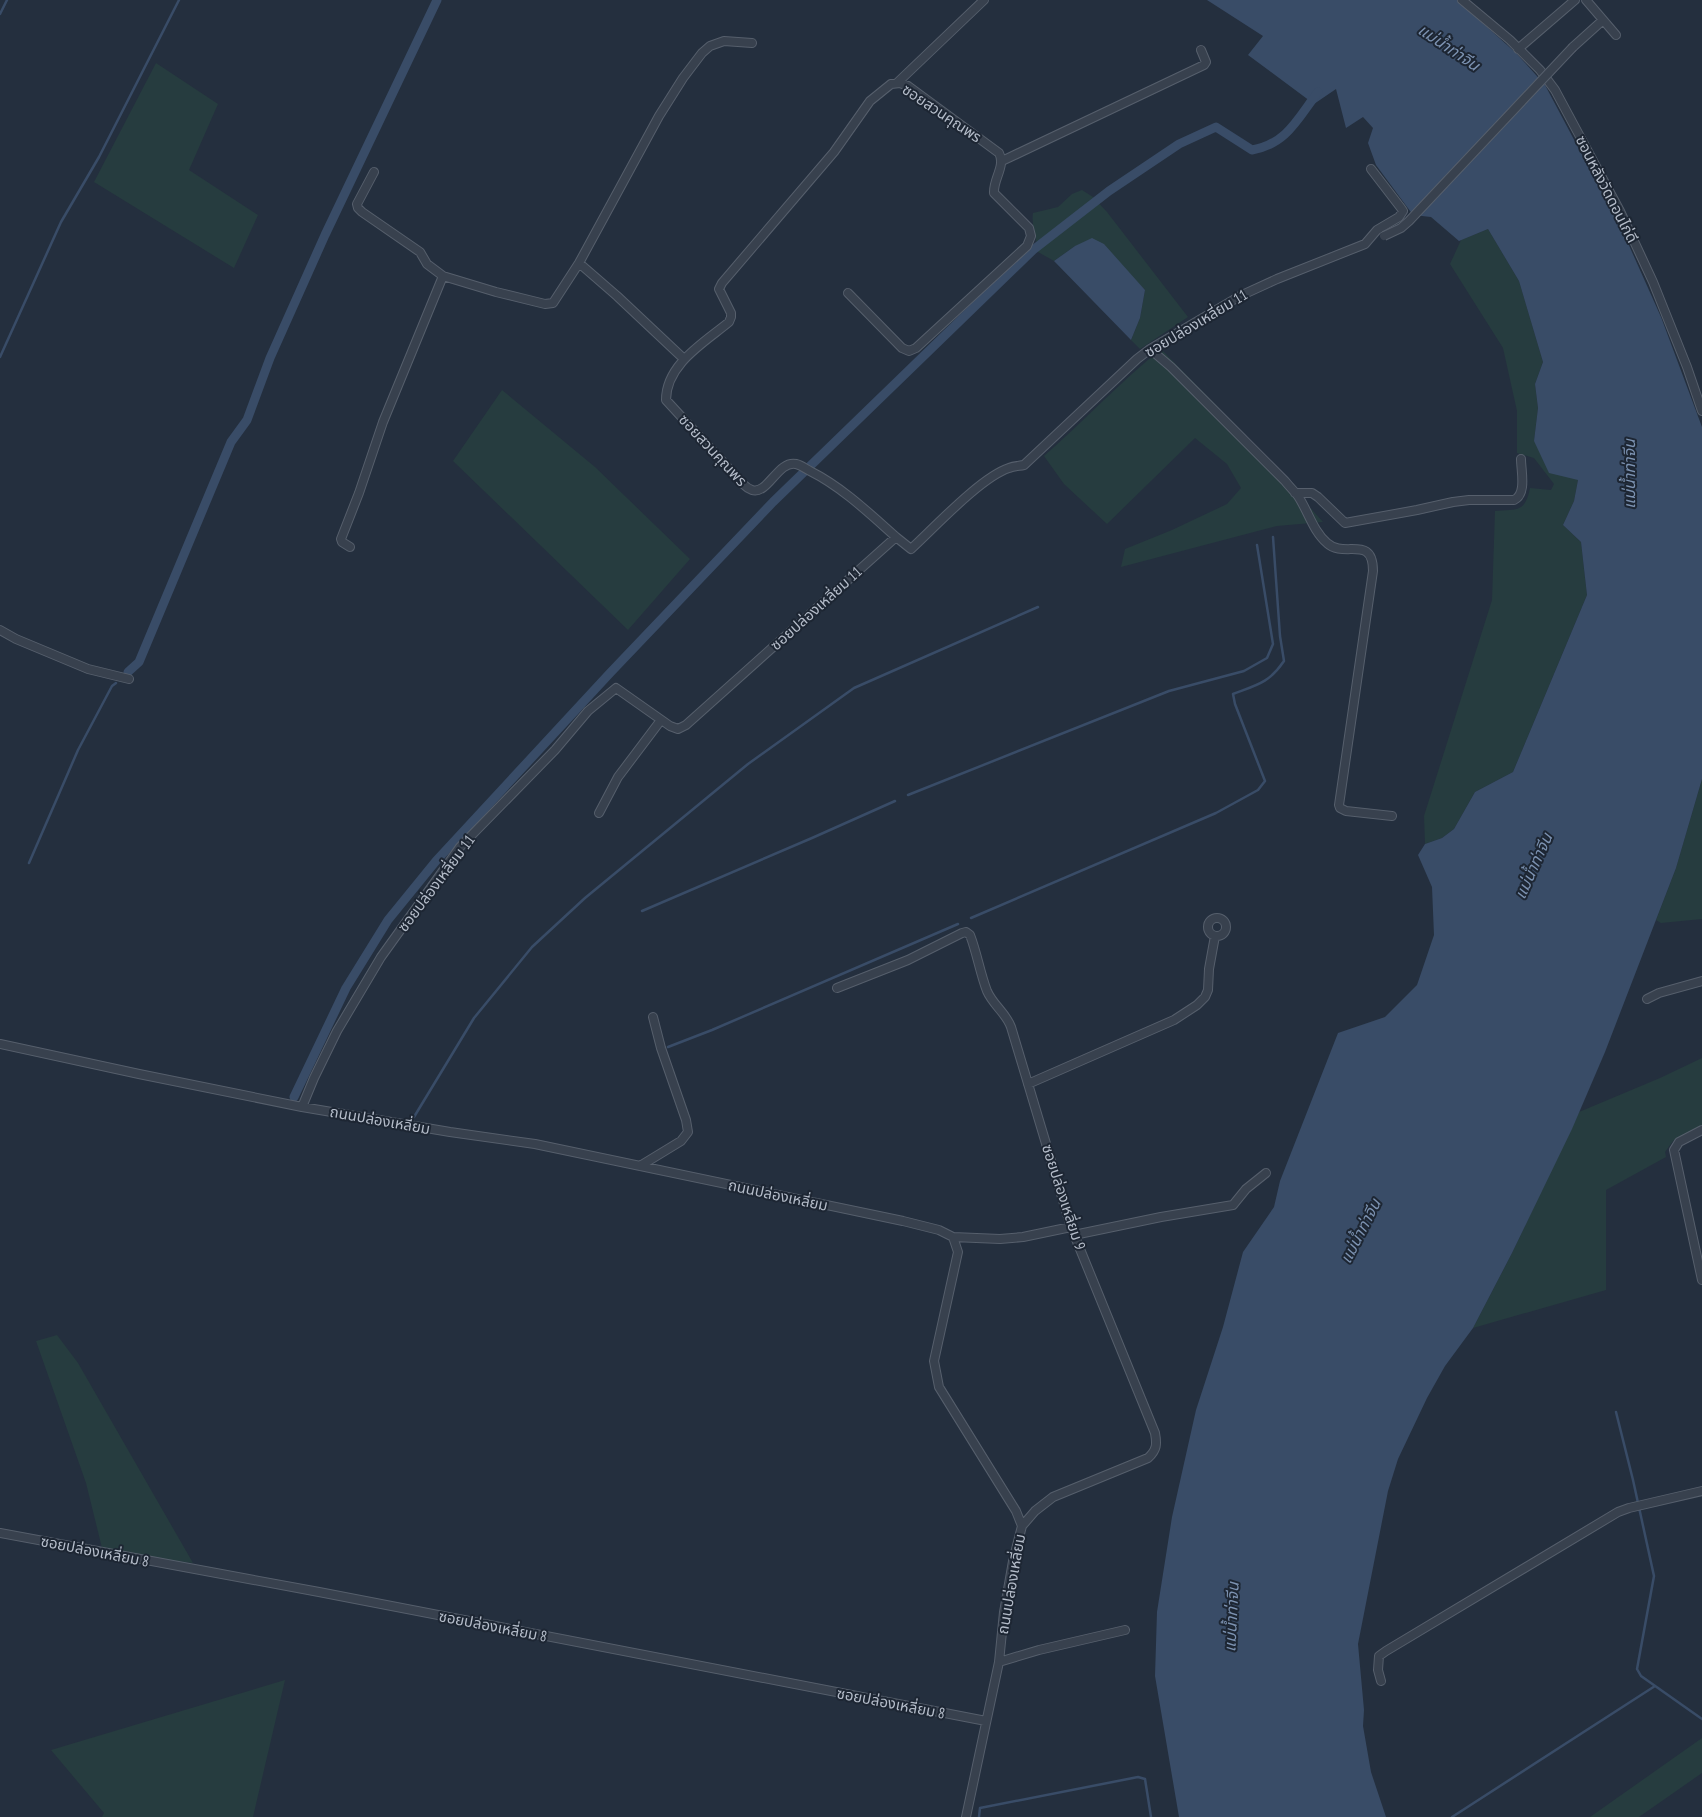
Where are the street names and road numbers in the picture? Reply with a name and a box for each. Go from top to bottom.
street label: ซอยสวนคุณพร [899,80,985,146]
street label: ซอนหลังวัดดอนไก่ดี [1572,132,1642,246]
street label: ซอยปล่องเหลี่ยม 11 [1141,284,1251,361]
street label: ซอยสวนคุณพร [675,410,751,490]
street label: ซอยปล่องเหลี่ยม 11 [766,561,866,654]
street label: ซอยปล่องเหลี่ยม 11 [392,830,479,935]
street label: ถนนปล่องเหลี่ยม [328,1101,432,1138]
street label: ซอยปล่องเหลี่ยม 9 [1038,1141,1091,1252]
street label: ถนนปล่องเหลี่ยม [726,1174,830,1215]
street label: ซอยปล่องเหลี่ยม 8 [39,1530,151,1571]
street label: ถนนปล่องเหลี่ยม [992,1532,1029,1636]
street label: ซอยปล่องเหลี่ยม 8 [437,1605,549,1646]
street label: ซอยปล่องเหลี่ยม 8 [835,1682,947,1723]

